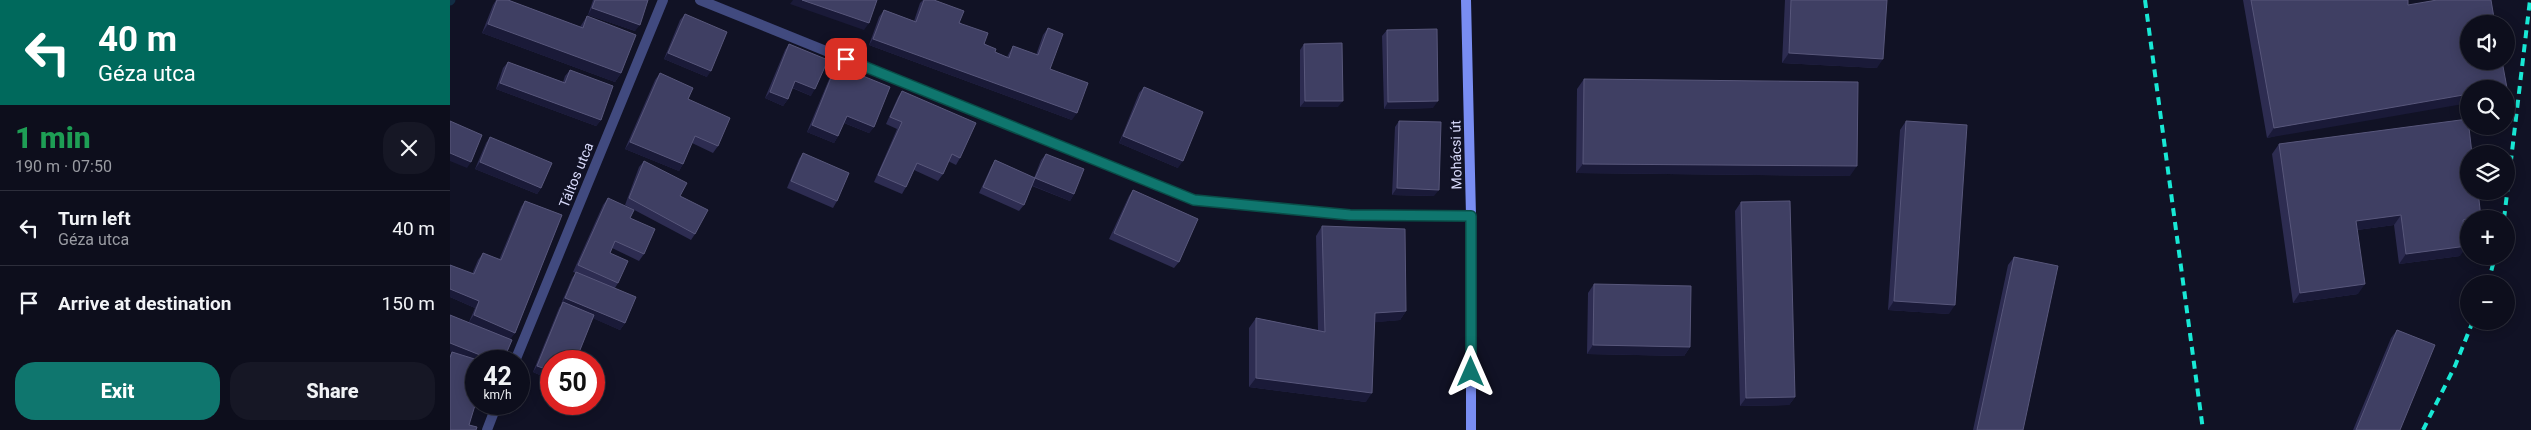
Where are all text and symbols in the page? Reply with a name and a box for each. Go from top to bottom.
map controls [2460,15,2515,330]
button: sound [2460,15,2515,70]
text: 40 m [98,19,177,60]
icon: left [15,20,80,85]
pin [825,38,867,80]
icon: arrive [832,45,860,73]
text: Géza utca [98,61,196,86]
button: search [2460,80,2515,135]
text: 1 min [15,120,91,155]
street label: Mohácsi út [1447,120,1465,190]
button: close [383,122,435,174]
street label: Táltos utca [556,140,596,210]
button: layers [2460,145,2515,200]
text: 190 m · 07:50 [15,157,112,176]
text: Turn left [58,207,131,230]
button: + [2460,210,2515,265]
icon: left [15,214,43,242]
text: 40 m [392,217,435,240]
text: Géza utca [58,230,129,249]
button: − [2460,275,2515,330]
icon: arrive [15,289,43,317]
text: Arrive at destination [58,292,231,315]
text: 150 m [382,292,435,315]
position arrow [1444,345,1496,397]
speed limit sign: 50 [540,350,605,415]
button: Exit [15,362,220,420]
button: Share [230,362,435,420]
text: 42 [483,362,512,391]
text: km/h [483,388,512,402]

